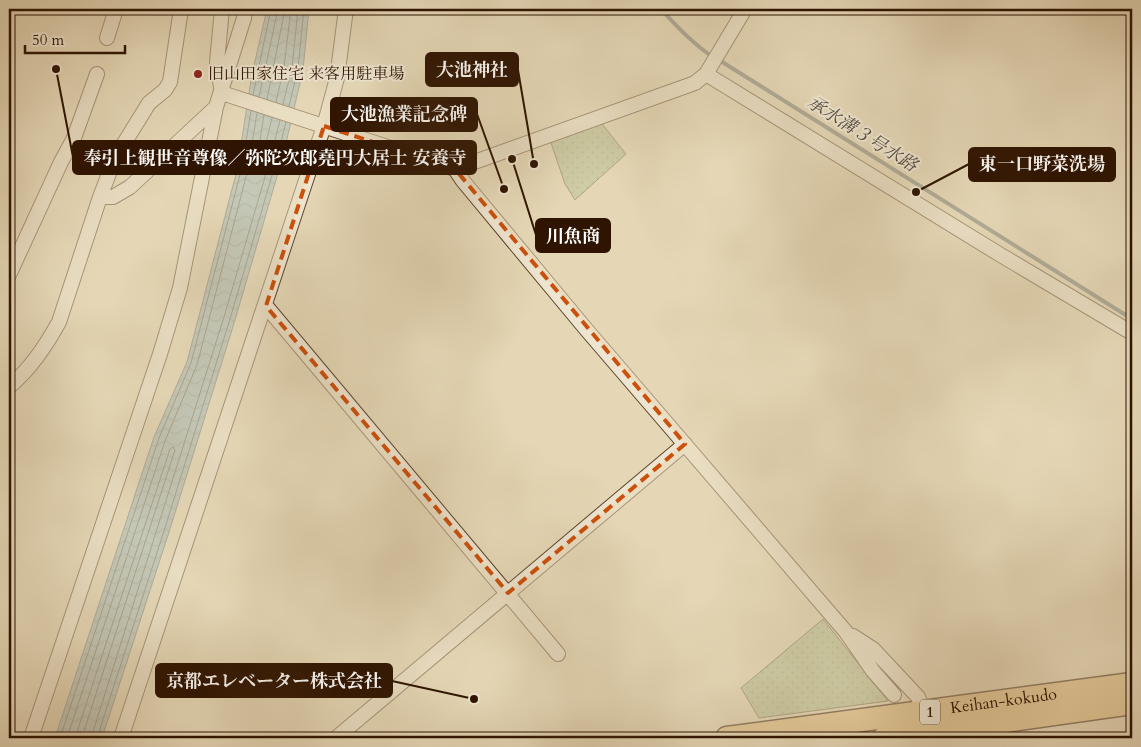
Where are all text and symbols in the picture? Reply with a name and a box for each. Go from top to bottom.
scale bar [25,22,125,54]
text: 50 m [32,30,64,50]
callout: 大池神社 [426,53,518,86]
text: 大池神社 [436,58,508,83]
place label: 旧山田家住宅 来客用駐車場 [208,63,404,85]
marker: 旧山田家住宅 来客用駐車場 [192,68,204,80]
water label: 承水溝３号水路 [802,90,924,179]
callout: 大池漁業記念碑 [331,98,477,131]
text: 大池漁業記念碑 [341,102,467,127]
callout: 奉引上観世音尊像／弥陀次郎堯円大居士 安養寺 [73,141,476,174]
text: 奉引上観世音尊像／弥陀次郎堯円大居士 安養寺 [84,146,466,171]
callout: 東一口野菜洗場 [969,148,1115,181]
text: 東一口野菜洗場 [979,152,1105,177]
callout: 川魚商 [536,219,610,252]
text: 川魚商 [546,224,600,249]
callout: 京都エレベーター株式会社 [156,664,392,697]
text: 京都エレベーター株式会社 [166,669,382,694]
street label: Keihan-kokudo [949,683,1059,719]
road number: 1 [920,700,940,724]

